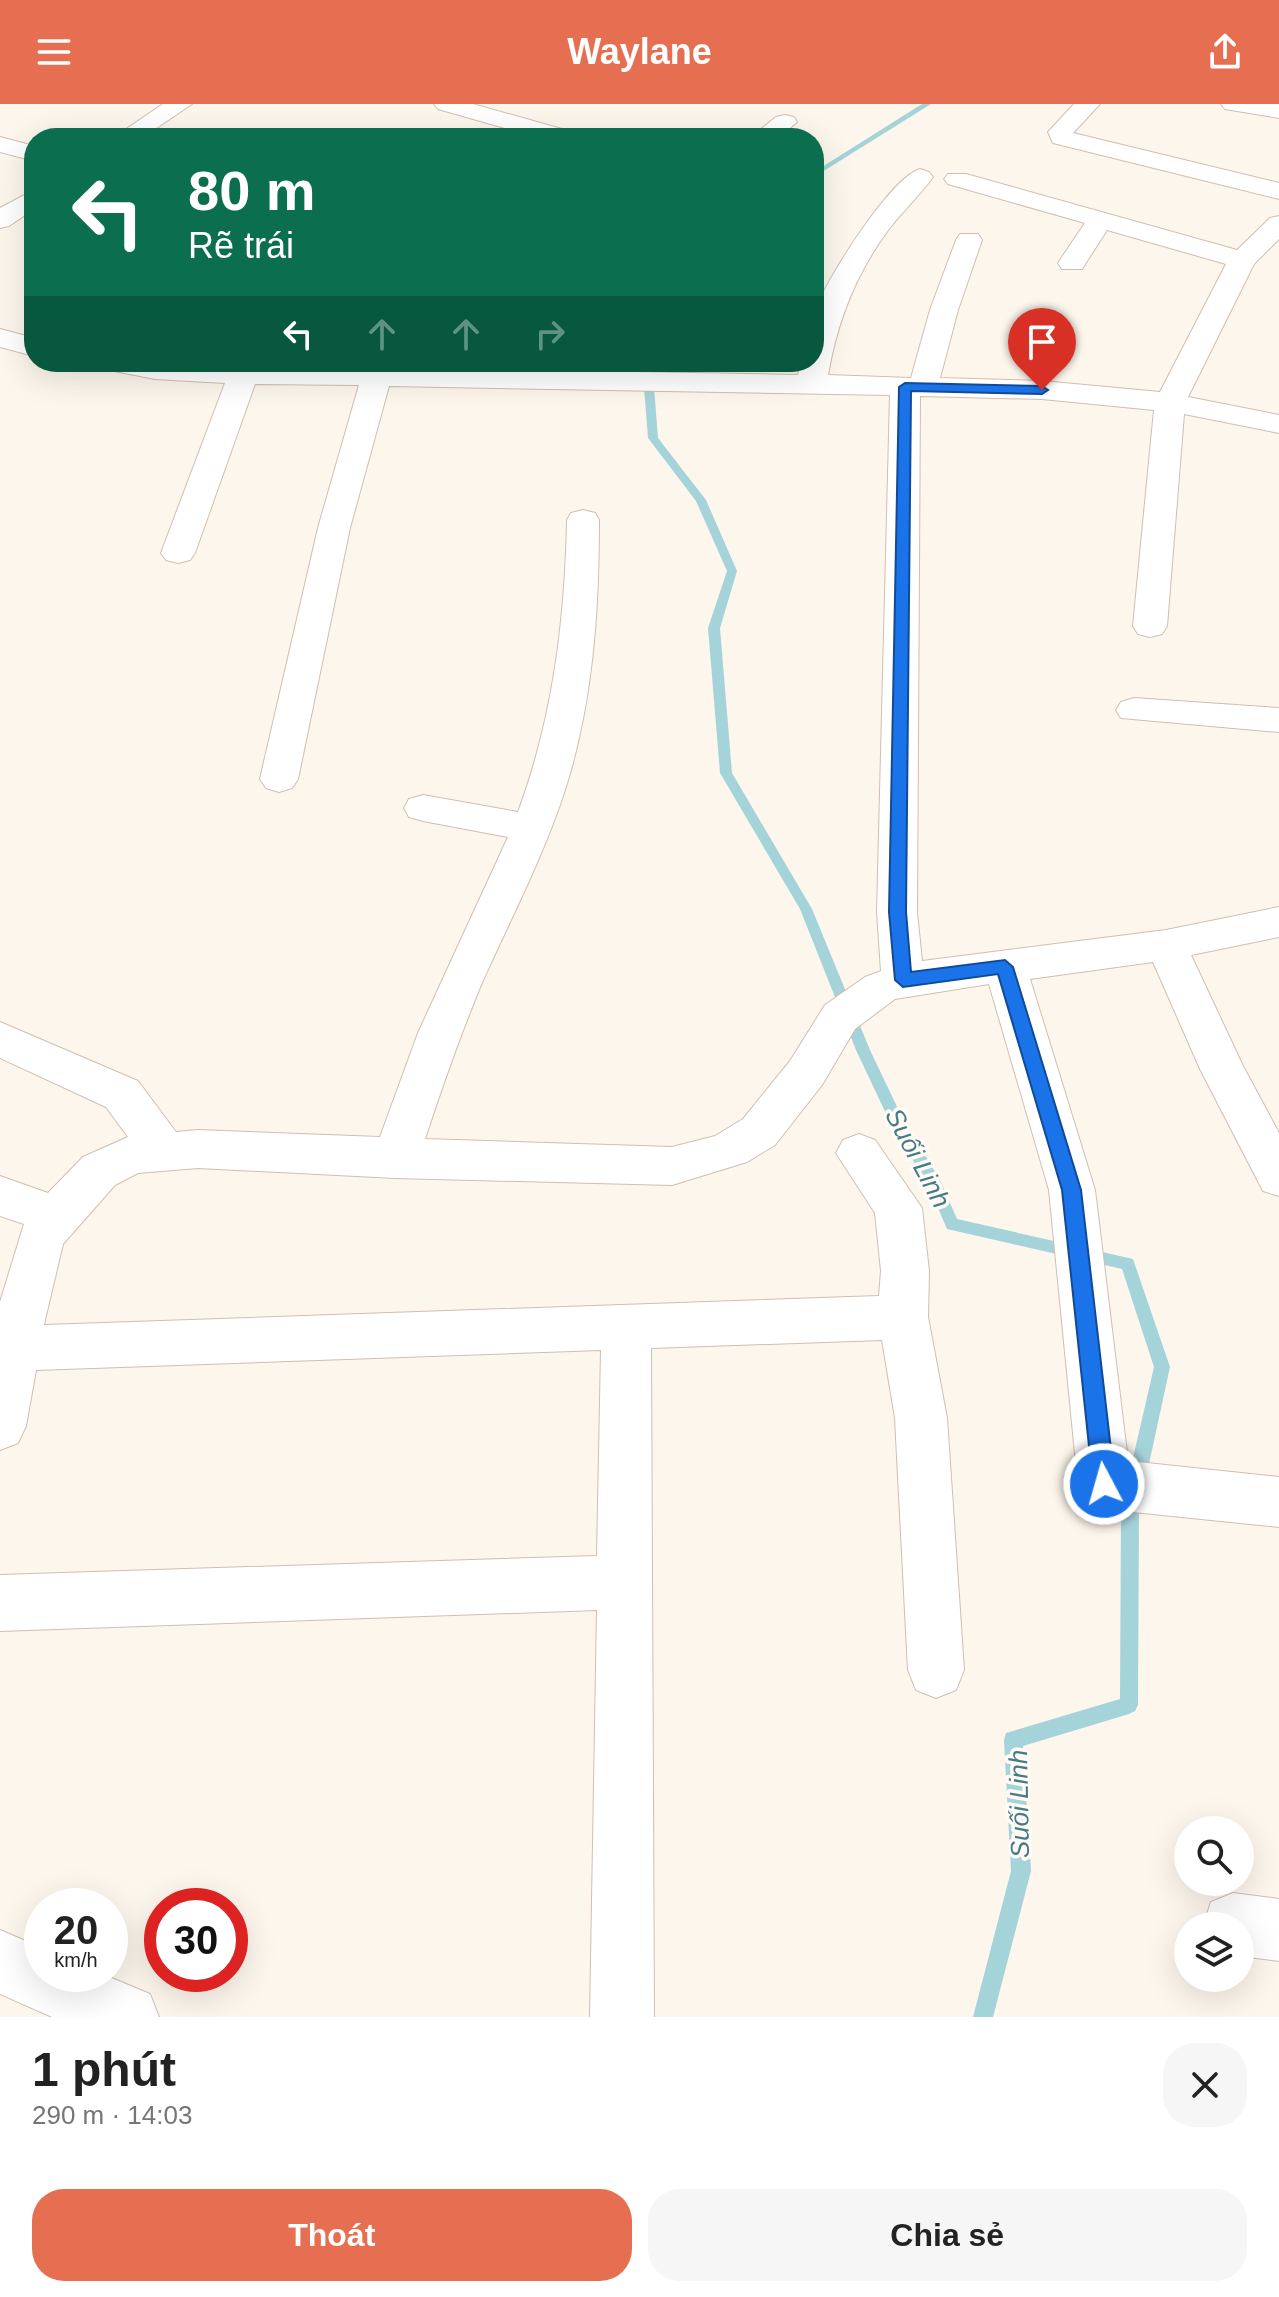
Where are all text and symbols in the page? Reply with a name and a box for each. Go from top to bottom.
icon: menu [32,30,76,74]
icon: share [1203,30,1247,74]
text: Waylane [567,31,712,72]
text: 80 m [188,159,316,222]
icon: left [56,160,160,264]
text: Rẽ trái [188,225,294,266]
pin [1008,308,1076,390]
icon: left [276,312,320,356]
icon: ahead [360,312,404,356]
icon: ahead [444,312,488,356]
icon: right [528,312,572,356]
icon: arrive [1020,320,1064,364]
water label: Suối Linh [879,1103,957,1213]
position arrow [1062,1442,1146,1526]
water label: Suối Linh [1003,1750,1035,1858]
map controls [1174,1816,1254,1992]
button: search [1174,1816,1254,1896]
speed limit sign: 30 [144,1888,248,1992]
text: 20 [54,1908,98,1952]
button: layers [1174,1912,1254,1992]
text: km/h [54,1949,98,1971]
text: 1 phút [32,2043,176,2096]
button: close [1163,2043,1247,2127]
text: 290 m · 14:03 [32,2100,192,2130]
button: Thoát [32,2189,632,2281]
button: Chia sẻ [648,2189,1247,2281]

